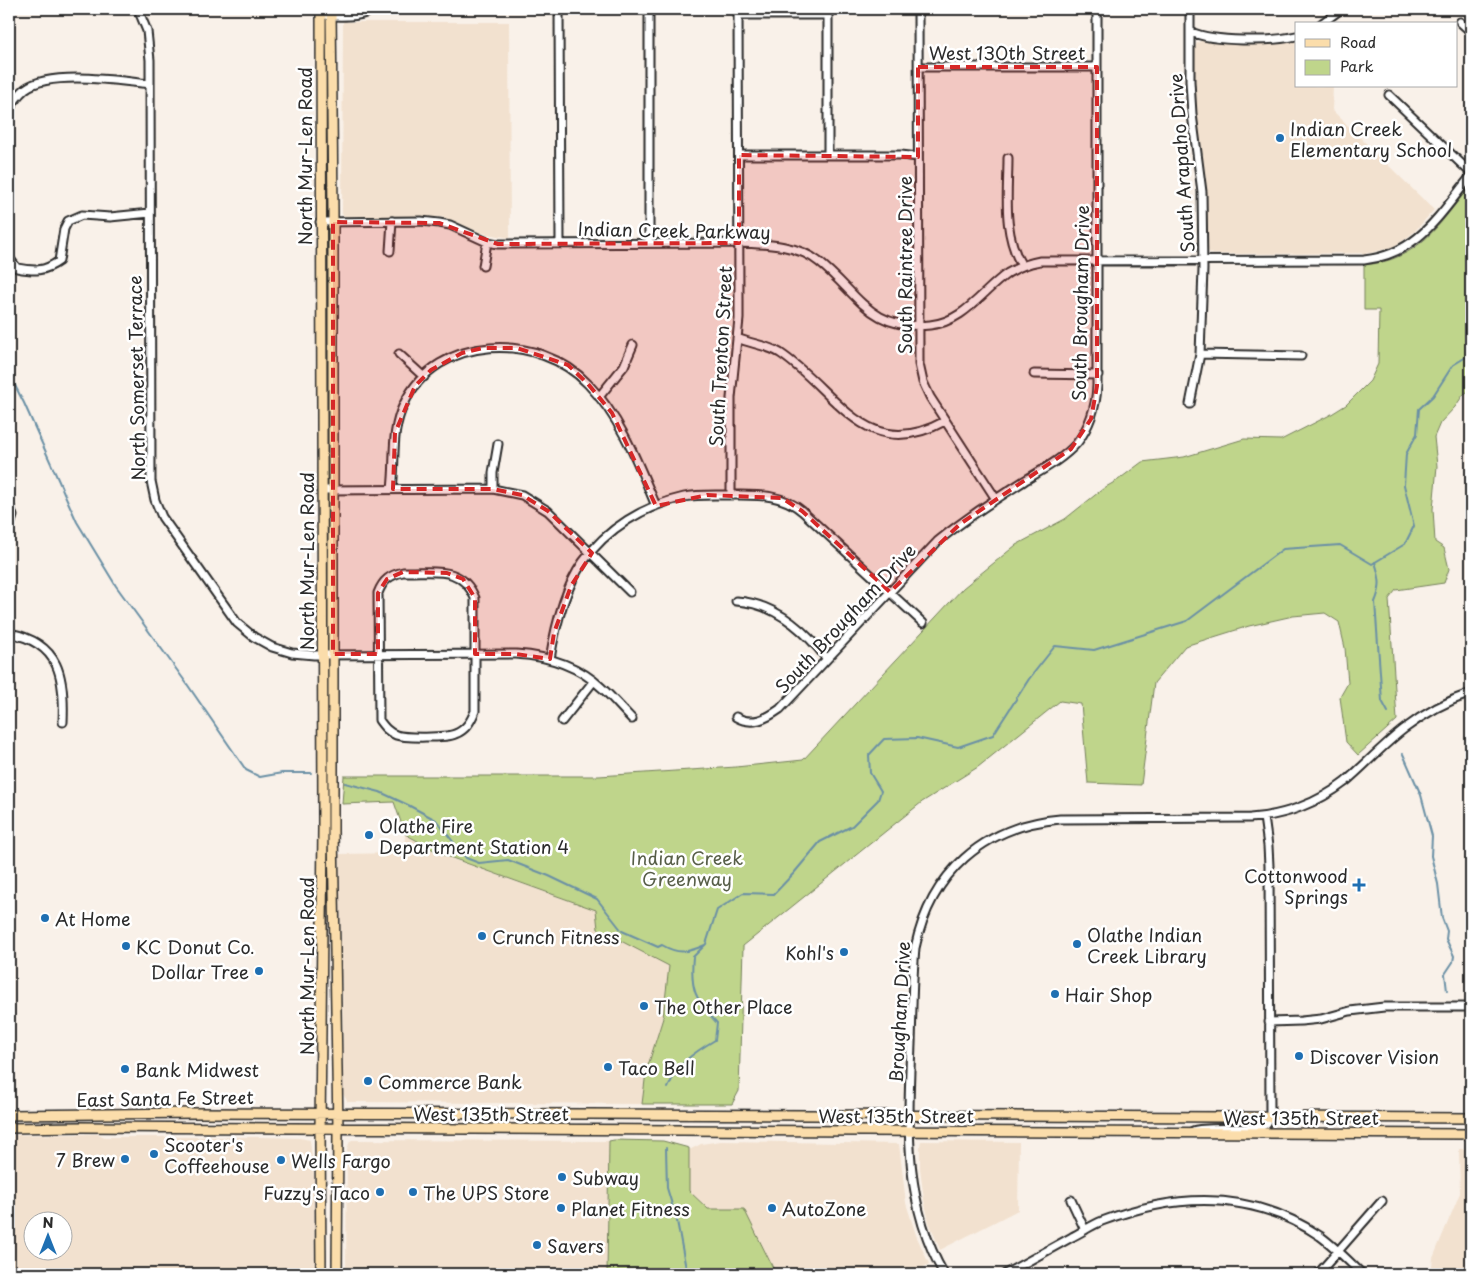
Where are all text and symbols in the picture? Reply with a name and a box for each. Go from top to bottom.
legend [1295,22,1458,88]
text: Road [1340,30,1376,53]
street label: West 130th Street [929,39,1085,66]
text: Park [1340,54,1374,77]
street label: North Mur-Len Road [291,67,318,245]
street label: South Arapaho Drive [1161,73,1201,253]
place label: Indian Creek Elementary School [1290,115,1452,163]
marker: Indian Creek Elementary School [1274,132,1286,144]
street label: South Raintree Drive [891,176,918,354]
street label: South Brougham Drive [1065,205,1095,401]
street label: Indian Creek Parkway [577,215,771,245]
street label: South Trenton Street [702,265,738,447]
street label: North Somerset Terrace [121,275,151,481]
street label: North Mur-Len Road [293,472,320,650]
street label: South Brougham Drive [768,537,922,699]
place label: Olathe Fire Department Station 4 [379,812,569,860]
marker: Olathe Fire Department Station 4 [363,829,375,841]
park label: Indian Creek Greenway [631,844,743,892]
place label: Cottonwood Springs [1244,862,1348,910]
street label: North Mur-Len Road [293,877,320,1055]
marker: Cottonwood Springs [1352,878,1366,892]
place label: At Home [55,905,131,932]
marker: At Home [39,912,51,924]
place label: Olathe Indian Creek Library [1087,921,1207,969]
place label: Crunch Fitness [492,923,620,950]
marker: Crunch Fitness [476,930,488,942]
place label: KC Donut Co. [136,933,255,960]
marker: Olathe Indian Creek Library [1071,938,1083,950]
place label: Kohl's [785,939,834,966]
marker: KC Donut Co. [120,940,132,952]
street label: Brougham Drive [882,941,916,1083]
marker: Kohl's [838,946,850,958]
place label: Dollar Tree [150,958,249,985]
marker: Dollar Tree [253,965,265,977]
place label: Hair Shop [1065,981,1152,1008]
marker: Hair Shop [1049,988,1061,1000]
place label: The Other Place [654,993,792,1020]
marker: The Other Place [638,1000,650,1012]
place label: Discover Vision [1309,1043,1439,1070]
marker: Discover Vision [1293,1050,1305,1062]
place label: Taco Bell [618,1054,695,1081]
place label: Bank Midwest [135,1056,259,1083]
marker: Taco Bell [602,1061,614,1073]
marker: Bank Midwest [119,1063,131,1075]
place label: Commerce Bank [378,1068,522,1095]
marker: Commerce Bank [362,1075,374,1087]
street label: East Santa Fe Street [76,1083,254,1113]
street label: West 135th Street [413,1100,569,1127]
street label: West 135th Street [818,1102,974,1129]
street label: West 135th Street [1223,1104,1379,1131]
place label: Scooter's Coffeehouse [164,1131,270,1179]
place label: 7 Brew [56,1146,115,1173]
place label: Wells Fargo [291,1147,391,1174]
marker: Scooter's Coffeehouse [148,1148,160,1160]
marker: 7 Brew [119,1153,131,1165]
marker: Wells Fargo [275,1154,287,1166]
place label: Subway [572,1164,639,1191]
marker: Subway [556,1171,568,1183]
place label: Fuzzy's Taco [263,1179,370,1206]
place label: The UPS Store [423,1179,549,1206]
marker: Fuzzy's Taco [374,1186,386,1198]
marker: The UPS Store [407,1186,419,1198]
place label: Planet Fitness [571,1195,690,1222]
place label: AutoZone [782,1195,866,1222]
marker: Planet Fitness [555,1202,567,1214]
marker: AutoZone [766,1202,778,1214]
north arrow [22,1210,72,1260]
text: N [42,1212,54,1233]
place label: Savers [547,1232,604,1259]
marker: Savers [531,1239,543,1251]

